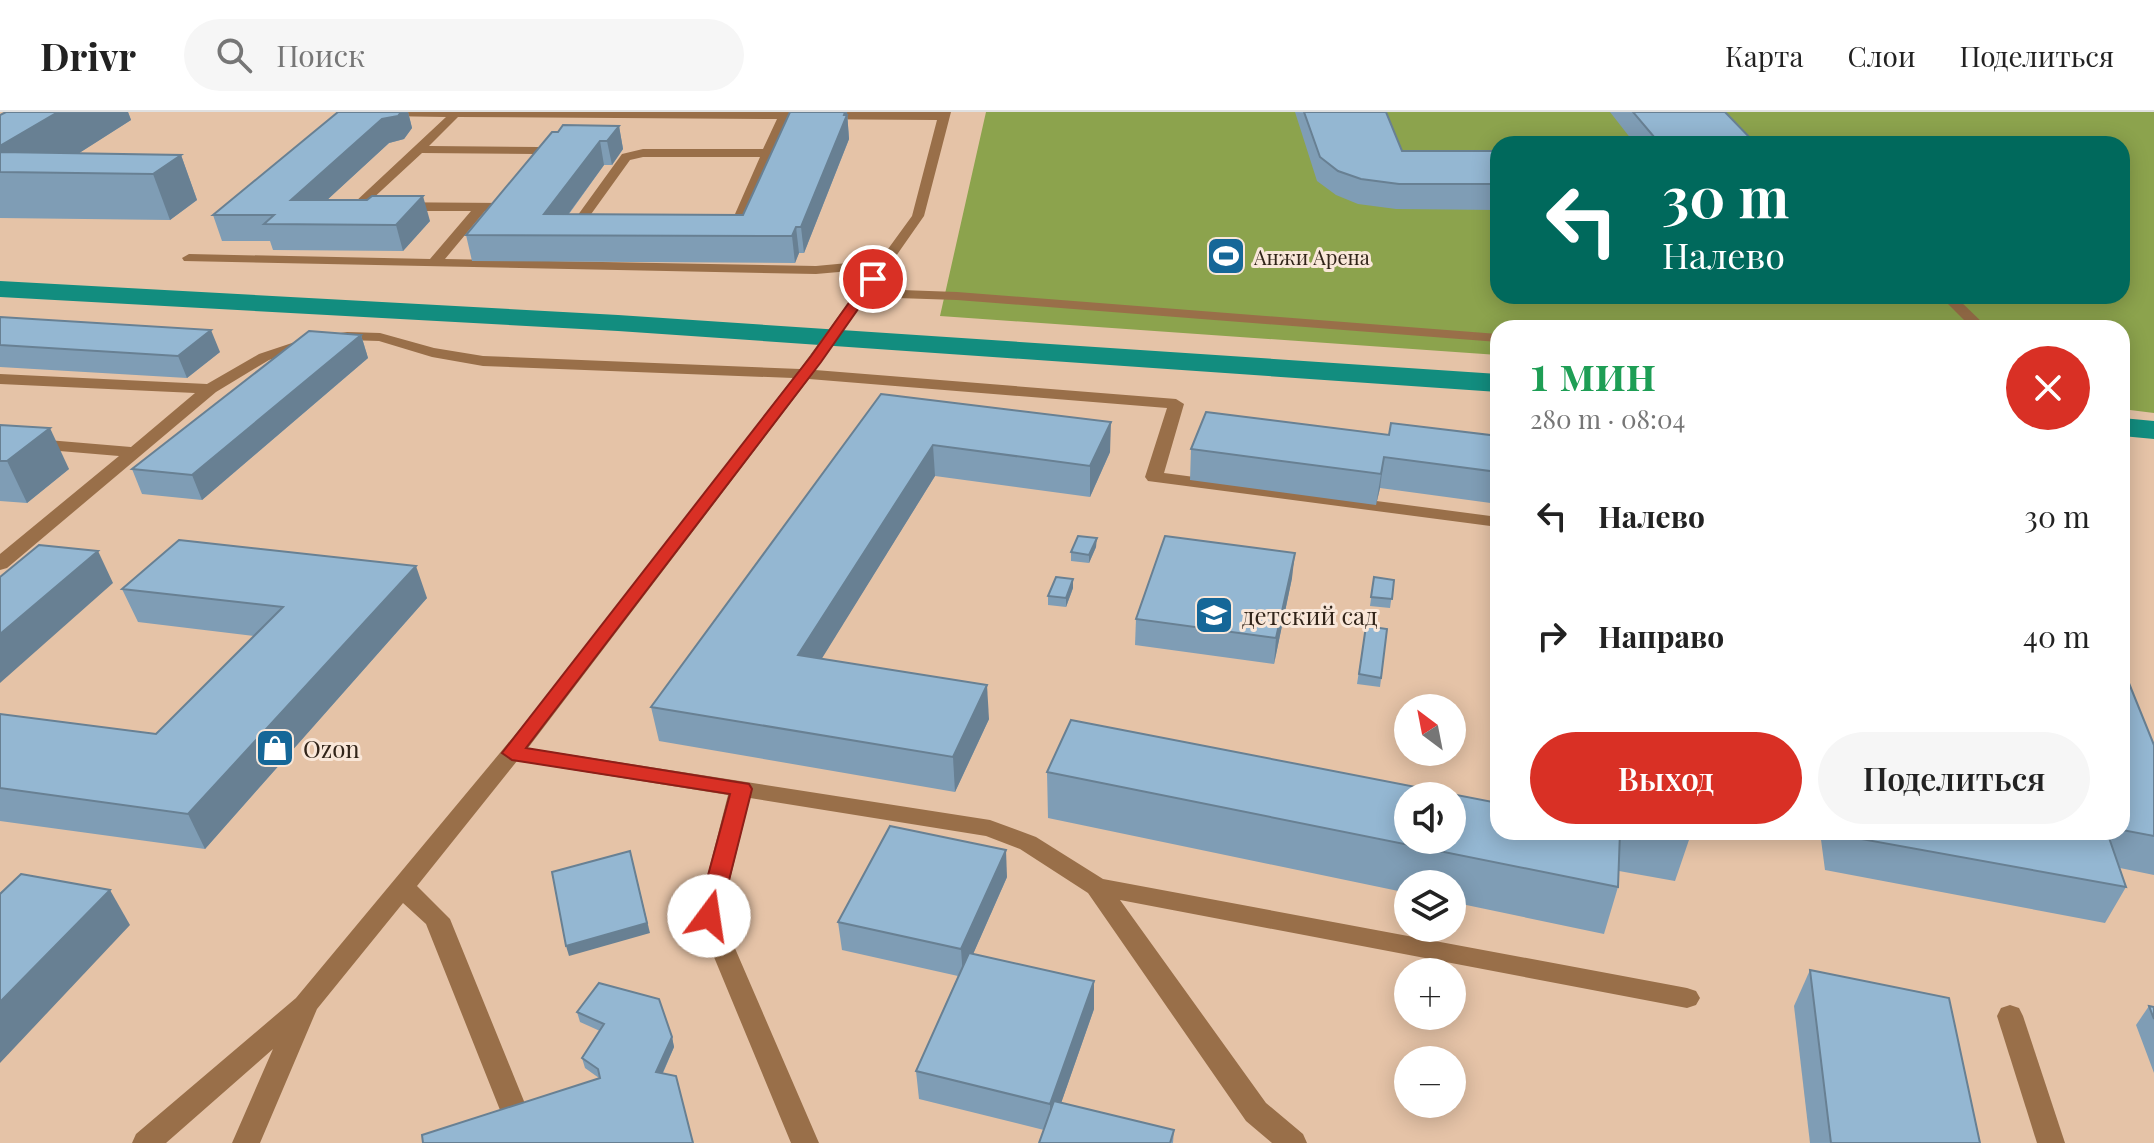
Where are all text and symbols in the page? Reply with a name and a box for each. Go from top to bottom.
search box [184,19,744,91]
text: Drivr [40,30,136,81]
icon: search [212,33,256,77]
text: Поиск [276,35,365,75]
text: Карта [1725,37,1804,74]
text: Слои [1848,37,1915,74]
text: Поделиться [1959,37,2114,74]
text: 30 m [1662,158,1789,233]
icon: left [1530,168,1634,272]
text: Налево [1662,230,1785,278]
sports icon: Анжи Арена [1205,235,1247,277]
place label: Анжи Арена [1253,243,1370,270]
pin [839,245,907,313]
icon: arrive [851,257,895,301]
text: 1 мин [1530,339,1656,403]
button: close [2006,346,2090,430]
text: 280 m · 08:04 [1530,401,1685,436]
icon: left [1530,494,1574,538]
text: Налево [1598,496,1705,536]
text: 30 m [2024,496,2090,536]
school or university icon: детский сад [1193,594,1235,636]
place label: детский сад [1242,599,1378,631]
icon: right [1530,614,1574,658]
text: Направо [1598,616,1724,656]
text: 40 m [2023,616,2090,656]
north arrow [1394,694,1466,766]
map controls [1394,694,1466,1118]
shop icon: Ozon [254,727,296,769]
place label: Ozon [303,732,360,764]
button: Выход [1530,732,1802,824]
button: Поделиться [1818,732,2090,824]
button: sound [1394,782,1466,854]
button: layers [1394,870,1466,942]
position arrow [667,874,751,958]
button: + [1394,958,1466,1030]
button: − [1394,1046,1466,1118]

